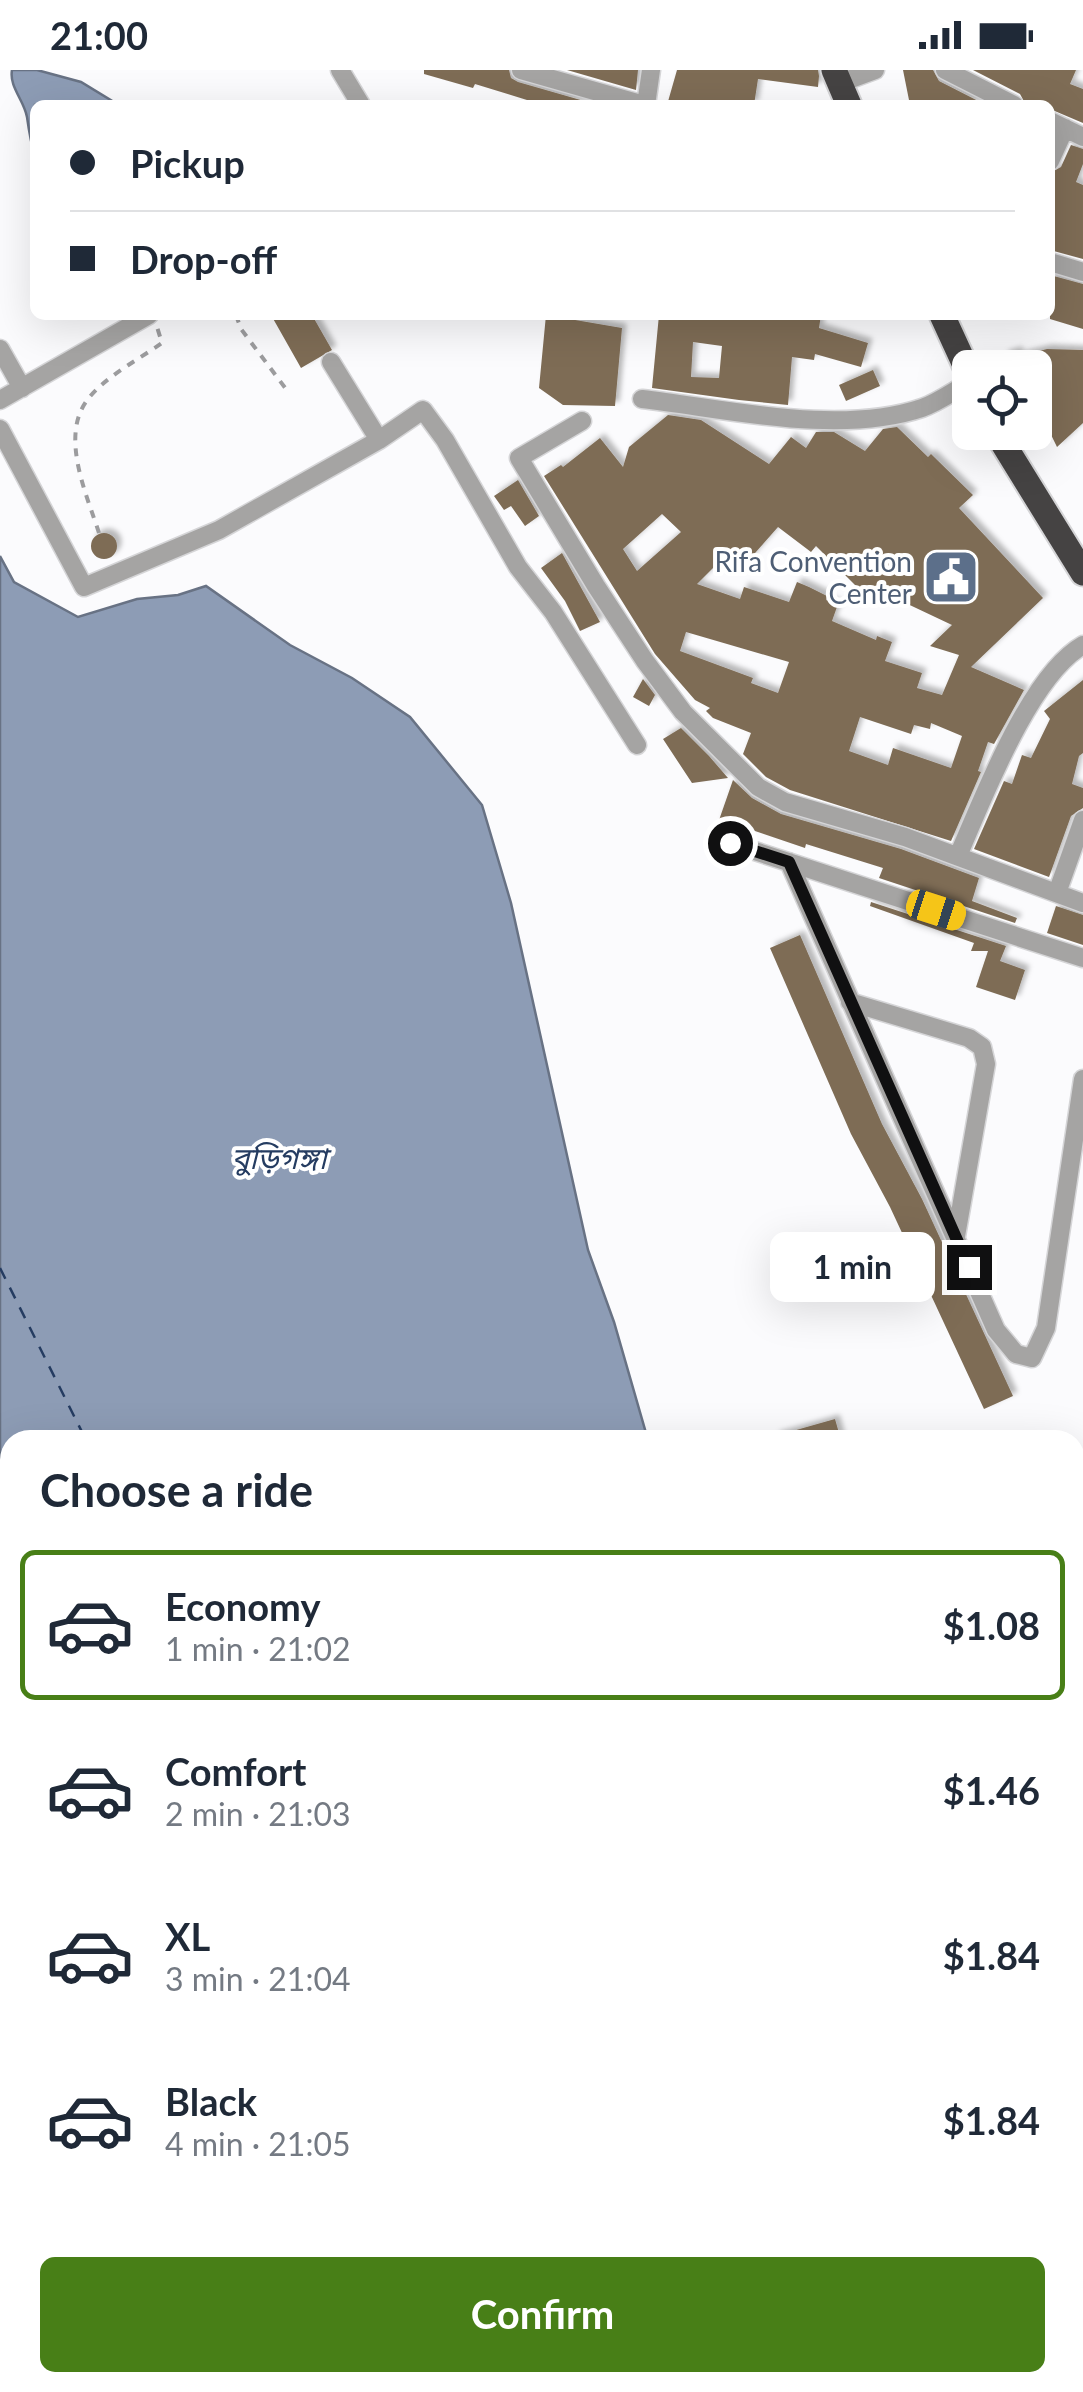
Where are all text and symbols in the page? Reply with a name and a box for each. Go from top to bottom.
text: 21:00 [50,12,148,58]
text: Pickup [130,140,245,186]
text: Drop-off [130,236,277,282]
map controls [952,350,1052,450]
button: locate [952,350,1052,450]
place label: Rifa Convention Center [714,544,912,610]
public building icon: Rifa Convention Center [921,547,981,607]
route start [708,821,753,866]
car [903,886,969,934]
water label: বুড়িগঙ্গা [231,1139,332,1176]
callout: 1 min [769,1232,934,1302]
route end [947,1245,992,1290]
text: 1 min [813,1247,892,1286]
text: Choose a ride [40,1463,313,1517]
icon: car [45,1580,135,1670]
text: Economy [165,1583,320,1629]
text: $1.08 [943,1602,1040,1648]
text: 1 min · 21:02 [165,1629,351,1668]
icon: car [45,1745,135,1835]
text: Comfort [165,1748,306,1794]
text: $1.46 [943,1767,1040,1813]
text: 2 min · 21:03 [165,1794,351,1833]
icon: car [45,1910,135,2000]
text: XL [165,1913,210,1959]
text: $1.84 [943,1932,1040,1978]
text: 3 min · 21:04 [165,1959,351,1998]
icon: car [45,2075,135,2165]
text: Black [165,2078,257,2124]
text: $1.84 [943,2097,1040,2143]
text: 4 min · 21:05 [165,2124,351,2163]
button: Confirm [40,2257,1045,2372]

